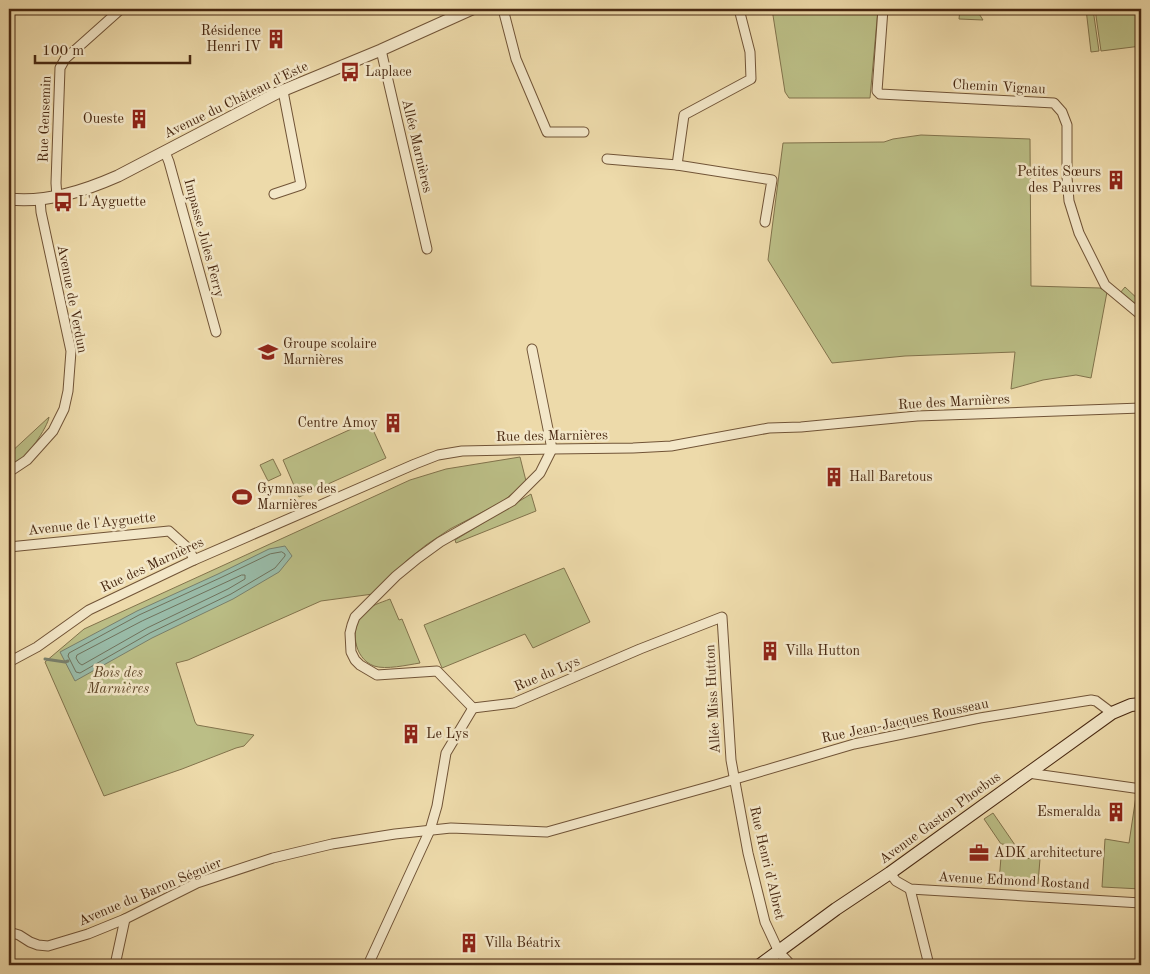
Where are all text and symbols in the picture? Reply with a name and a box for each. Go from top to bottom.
place label: Résidence Henri IV [201,24,261,54]
building icon: Résidence Henri IV [265,28,287,50]
scale bar [35,32,190,64]
text: 100 m [42,44,84,59]
street label: Avenue du Château d'Este [162,59,310,141]
bus stop icon: Laplace [339,61,361,83]
place label: Laplace [365,65,412,79]
street label: Rue Gensemin [36,75,54,163]
street label: Chemin Vignau [952,78,1046,96]
street label: Allée Marnières [399,98,435,194]
building icon: Oueste [128,108,150,130]
place label: Oueste [83,112,124,126]
place label: Petites Sœurs des Pauvres [1017,165,1101,195]
building icon: Petites Sœurs des Pauvres [1105,169,1127,191]
street label: Impasse Jules Ferry [181,177,227,299]
bus stop icon: L'Ayguette [52,191,74,213]
place label: L'Ayguette [78,195,146,209]
street label: Avenue de Verdun [55,244,89,355]
place label: Groupe scolaire Marnières [283,337,377,367]
school or university icon: Groupe scolaire Marnières [257,341,279,363]
street label: Rue des Marnières [898,392,1010,412]
building icon: Centre Amoy [382,412,404,434]
place label: Centre Amoy [297,416,379,430]
street label: Rue des Marnières [496,428,608,444]
building icon: Hall Baretous [823,466,845,488]
place label: Hall Baretous [849,470,933,484]
place label: Gymnase des Marnières [257,482,336,512]
sports icon: Gymnase des Marnières [231,486,253,508]
street label: Avenue de l'Ayguette [27,510,157,538]
street label: Rue des Marnières [98,535,206,595]
building icon: Villa Hutton [759,640,781,662]
street label: Allée Miss Hutton [703,644,723,754]
place label: Villa Hutton [785,644,861,658]
street label: Rue du Lys [512,654,582,694]
park label: Bois des Marnières [86,666,149,696]
street label: Rue Jean-Jacques Rousseau [820,696,990,746]
building icon: Le Lys [400,723,422,745]
place label: Le Lys [426,727,469,741]
street label: Avenue Gaston Phoebus [877,769,1003,867]
building icon: Esmeralda [1105,801,1127,823]
street label: Rue Henri d'Albret [747,805,787,921]
place label: Esmeralda [1037,805,1101,819]
office icon: ADK architecture [968,842,990,864]
place label: ADK architecture [994,846,1102,860]
street label: Avenue du Baron Séguier [76,855,224,929]
street label: Avenue Edmond Rostand [938,870,1090,892]
building icon: Villa Béatrix [458,932,480,954]
place label: Villa Béatrix [484,936,561,950]

